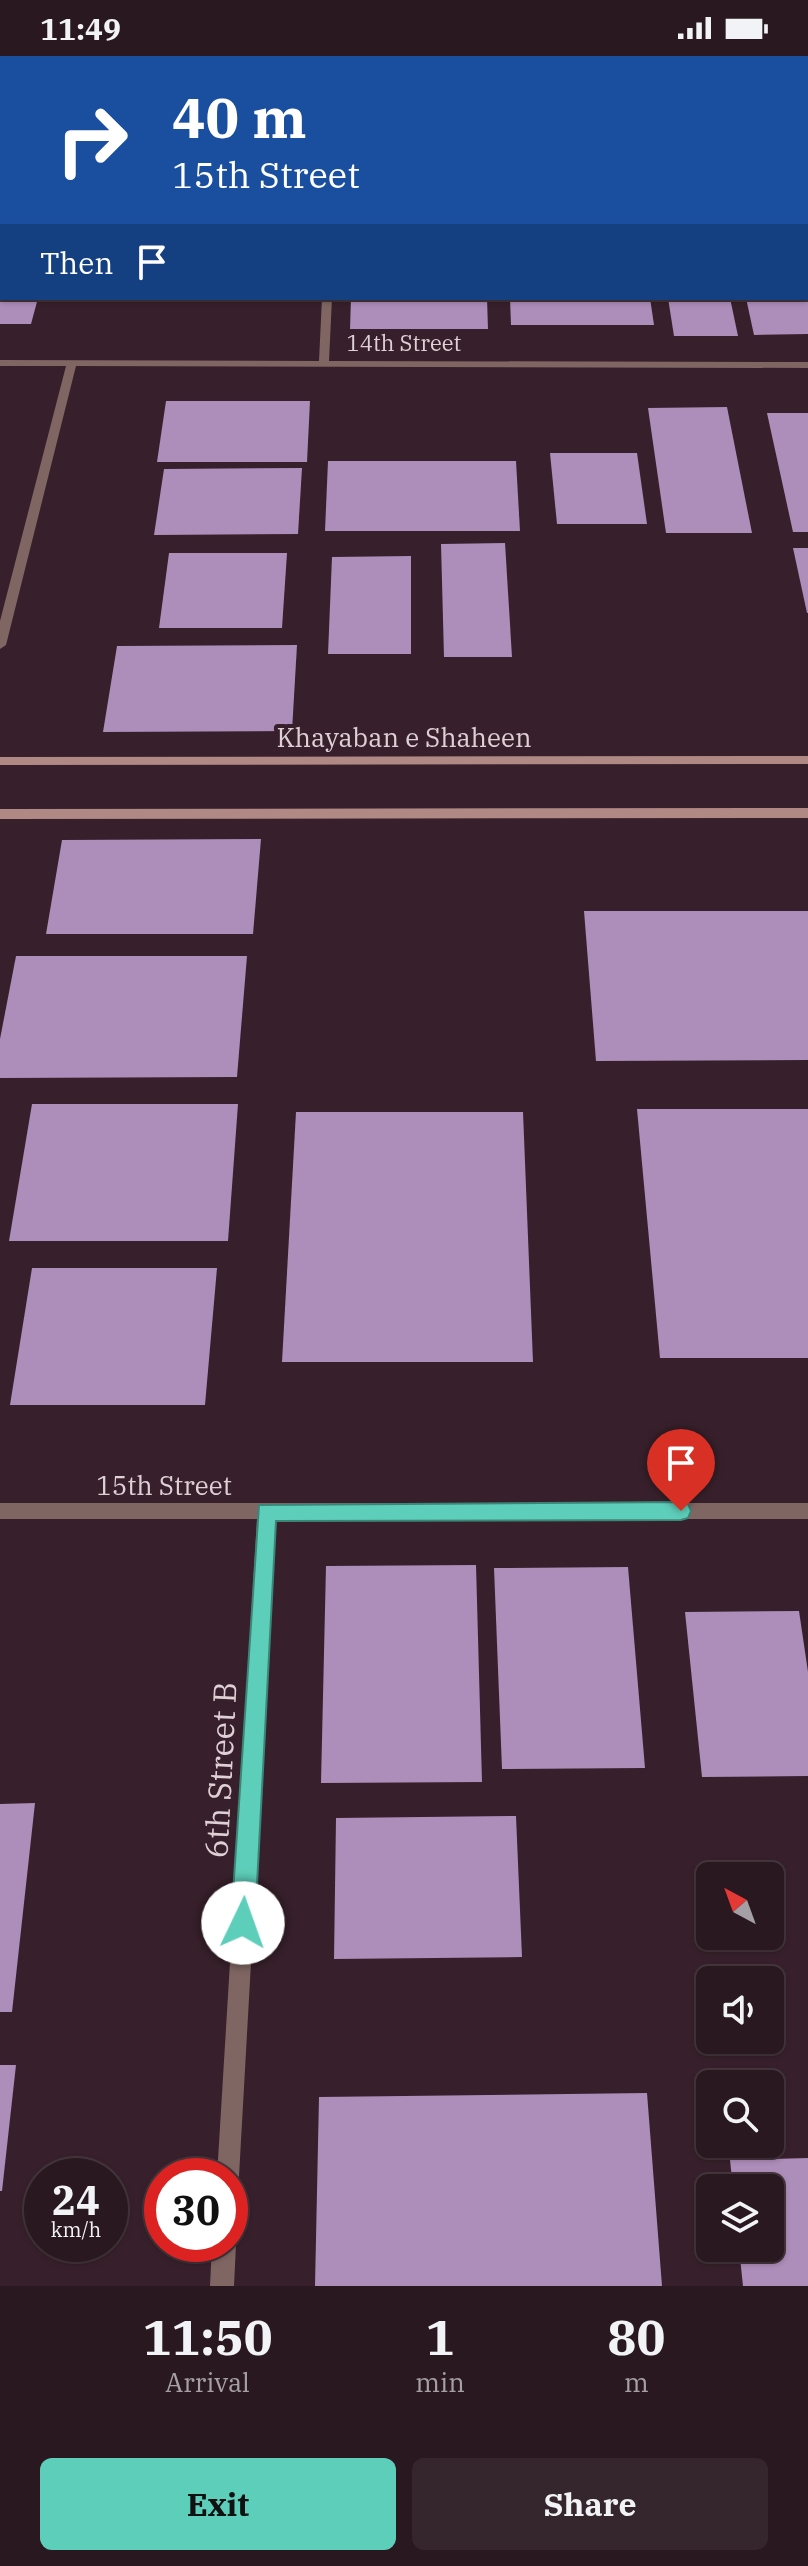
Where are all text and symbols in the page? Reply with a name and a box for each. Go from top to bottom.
text: 11:49 [40,9,121,48]
text: 40 m [172,81,307,153]
icon: right [40,88,144,192]
text: 15th Street [172,151,360,198]
icon: arrive [130,240,174,284]
text: Then [40,243,114,282]
street label: 14th Street [347,328,462,357]
street label: Khayaban e Shaheen [276,720,532,754]
pin [647,1429,715,1511]
icon: arrive [659,1441,703,1485]
street label: 15th Street [96,1468,232,1502]
street label: 6th Street B [194,1681,246,1859]
north arrow [696,1862,784,1950]
map controls [696,1862,784,2262]
position arrow [201,1881,285,1965]
button: sound [696,1966,784,2054]
button: search [696,2070,784,2158]
speed limit sign: 30 [144,2158,248,2262]
text: 24 [52,2174,100,2226]
button: layers [696,2174,784,2262]
text: km/h [51,2216,101,2243]
text: 11:50 [143,2306,273,2368]
text: 1 [426,2306,454,2368]
text: 80 [608,2306,665,2368]
text: Arrival [165,2365,250,2399]
text: min [415,2365,465,2399]
text: m [624,2365,649,2399]
button: Exit [40,2458,396,2550]
button: Share [412,2458,768,2550]

